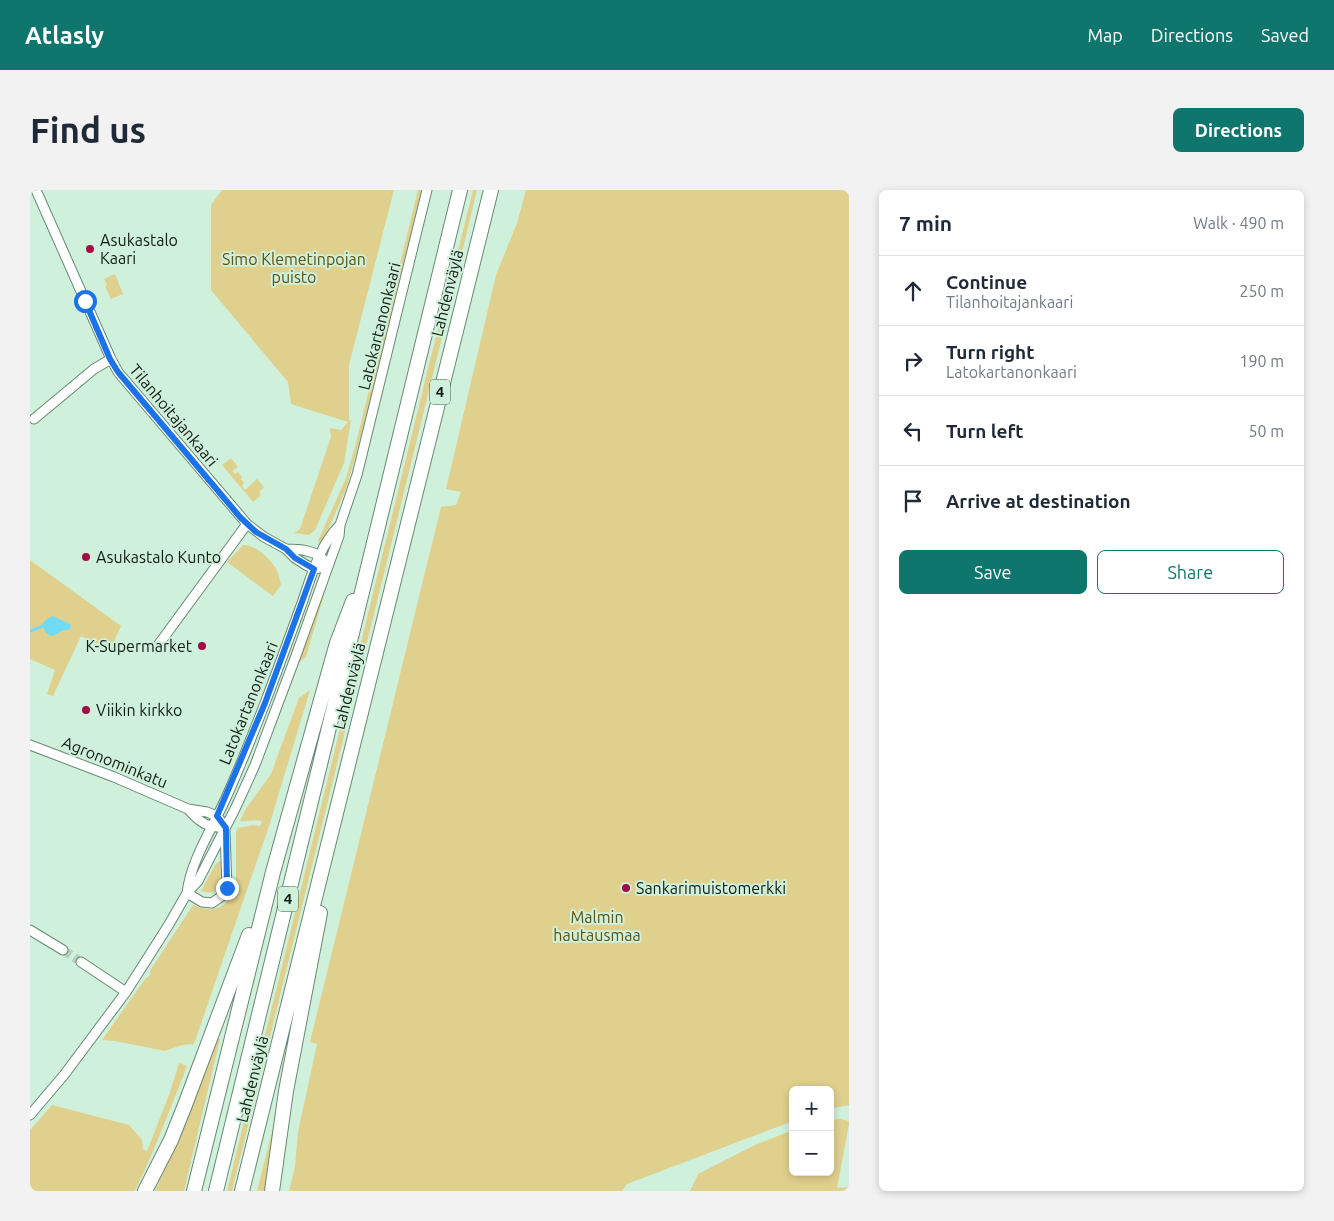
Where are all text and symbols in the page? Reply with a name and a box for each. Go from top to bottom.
text: Atlasly [25,22,104,49]
text: Map [1087,25,1123,45]
text: Directions [1151,25,1233,45]
text: Saved [1261,25,1309,45]
button: Directions [1173,108,1304,152]
text: Find us [30,110,146,150]
text: 7 min [899,211,952,235]
text: Walk · 490 m [1193,214,1284,232]
place label: Asukastalo Kaari [100,231,178,267]
marker: Asukastalo Kaari [84,243,96,255]
street label: Lahdenväylä [428,248,466,338]
park label: Simo Klemetinpojan puisto [222,250,366,286]
street label: Latokartanonkaari [354,260,404,392]
text: Continue [946,271,1027,293]
icon: ahead [899,277,927,305]
text: 250 m [1239,282,1284,300]
route start [74,290,97,313]
text: Tilanhoitajankaari [946,293,1073,311]
text: Turn right [946,341,1034,363]
icon: right [899,347,927,375]
text: 190 m [1239,352,1284,370]
street label: Tilanhoitajankaari [126,360,222,470]
text: Latokartanonkaari [946,363,1077,381]
road number: 4 [430,380,450,404]
icon: left [899,417,927,445]
text: Turn left [946,420,1024,442]
text: 50 m [1248,422,1284,440]
icon: arrive [899,487,927,515]
text: Arrive at destination [946,490,1131,512]
place label: Asukastalo Kunto [96,548,221,566]
button: Save [899,550,1087,594]
button: Share [1097,550,1284,594]
marker: Asukastalo Kunto [80,551,92,563]
place label: K-Supermarket [85,637,193,655]
street label: Latokartanonkaari [215,639,281,767]
marker: K-Supermarket [196,640,208,652]
street label: Lahdenväylä [330,641,368,731]
place label: Viikin kirkko [96,701,182,719]
marker: Viikin kirkko [80,704,92,716]
street label: Agronominkatu [60,733,170,791]
route end [216,877,239,900]
place label: Sankarimuistomerkki [636,879,786,897]
marker: Sankarimuistomerkki [620,882,632,894]
road number: 4 [278,886,298,912]
park label: Malmin hautausmaa [553,908,641,944]
street label: Lahdenväylä [233,1034,271,1124]
map controls [789,1086,834,1176]
button: + [789,1086,834,1131]
button: − [789,1131,834,1176]

